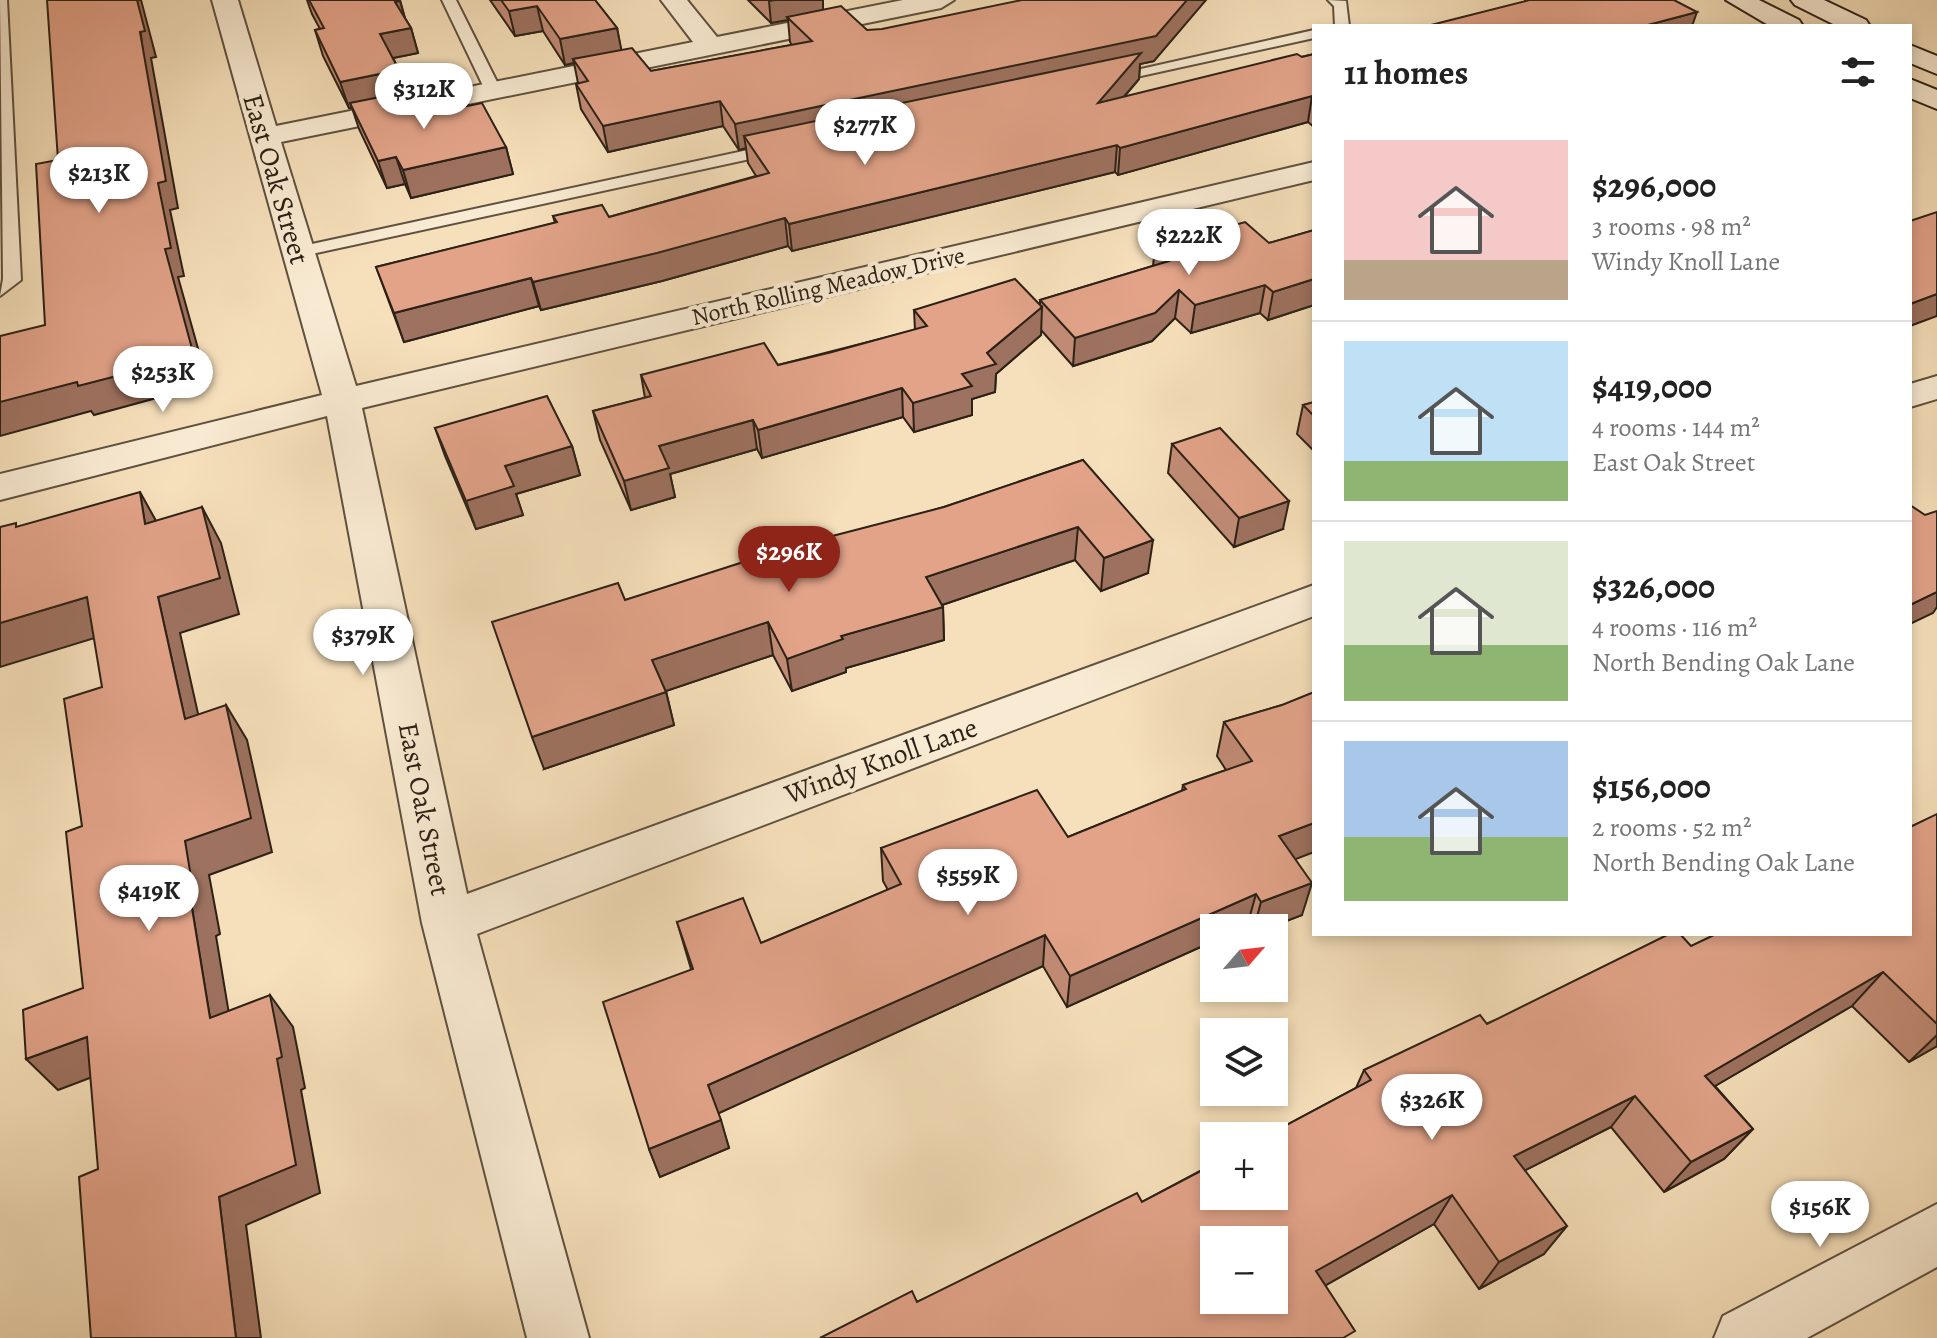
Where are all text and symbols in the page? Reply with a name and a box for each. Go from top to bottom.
text: 11 homes [1344,49,1468,96]
icon: filters [1836,50,1880,94]
pin: $312K [368,63,480,131]
text: $312K [393,71,455,106]
street label: East Oak Street [234,89,318,269]
pin: $277K [809,99,921,167]
text: $277K [833,107,897,142]
pin: $213K [43,147,155,215]
text: $213K [68,155,130,190]
text: $296,000 [1592,162,1716,209]
icon: home [1408,172,1504,268]
pin: $222K [1133,209,1245,277]
text: 3 rooms · 98 m² [1592,209,1751,244]
text: $222K [1156,217,1222,252]
street label: North Rolling Meadow Drive [688,239,968,333]
text: Windy Knoll Lane [1592,244,1780,279]
pin: $253K [107,346,219,414]
text: $253K [131,354,195,389]
text: $419,000 [1592,363,1712,410]
icon: home [1408,373,1504,469]
text: 4 rooms · 144 m² [1592,410,1760,445]
text: East Oak Street [1592,445,1755,480]
pin: $296K [733,526,845,594]
text: $296K [756,534,822,569]
text: $326,000 [1592,563,1715,610]
icon: home [1408,573,1504,669]
pin: $379K [307,609,419,677]
text: 4 rooms · 116 m² [1592,610,1757,645]
text: $379K [331,617,395,652]
text: North Bending Oak Lane [1592,645,1855,680]
street label: Windy Knoll Lane [778,709,983,814]
street label: East Oak Street [389,719,459,899]
text: $156,000 [1592,763,1711,810]
icon: home [1408,773,1504,869]
text: 2 rooms · 52 m² [1592,810,1751,845]
text: North Bending Oak Lane [1592,845,1855,880]
pin: $559K [912,849,1024,917]
text: $559K [936,857,1000,892]
pin: $419K [93,865,205,933]
text: $419K [118,873,180,908]
north arrow [1200,914,1288,1002]
map controls [1200,914,1288,1314]
button: layers [1200,1018,1288,1106]
pin: $326K [1376,1074,1488,1142]
text: $326K [1399,1082,1465,1117]
button: + [1200,1122,1288,1210]
pin: $156K [1764,1181,1876,1249]
text: $156K [1789,1189,1851,1224]
button: − [1200,1226,1288,1314]

